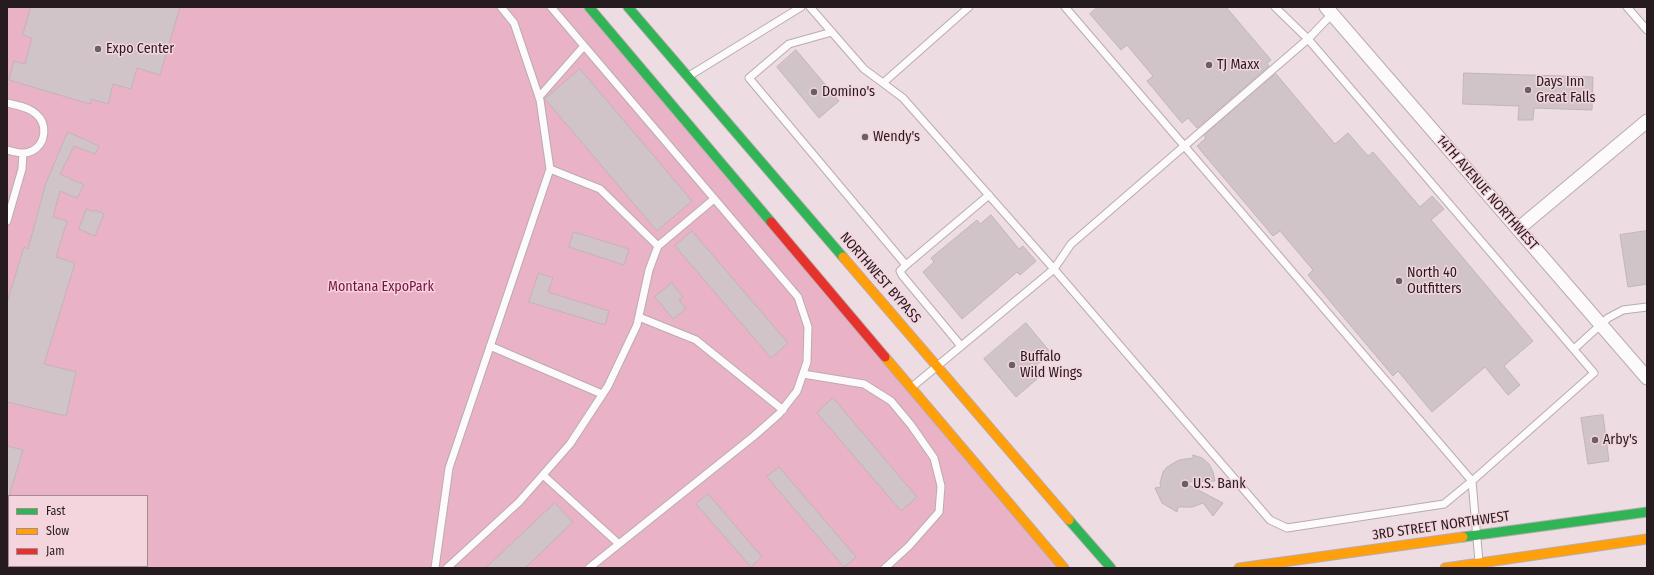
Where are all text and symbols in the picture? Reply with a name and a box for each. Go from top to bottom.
place label: Expo Center [106,41,174,57]
marker: Expo Center [93,44,103,54]
place label: TJ Maxx [1217,57,1259,73]
marker: TJ Maxx [1204,60,1214,70]
place label: Days Inn Great Falls [1536,74,1595,106]
place label: Domino's [822,84,875,100]
marker: Days Inn Great Falls [1523,85,1533,95]
marker: Domino's [809,87,819,97]
place label: Wendy's [873,129,920,145]
marker: Wendy's [860,132,870,142]
street label: 14TH AVENUE NORTHWEST [1432,132,1542,254]
street label: NORTHWEST BYPASS [836,229,924,327]
place label: North 40 Outfitters [1407,265,1462,298]
marker: North 40 Outfitters [1394,276,1404,286]
park label: Montana ExpoPark [328,279,434,295]
place label: Buffalo Wild Wings [1020,349,1082,382]
marker: Buffalo Wild Wings [1007,360,1017,370]
place label: Arby's [1603,432,1638,448]
marker: Arby's [1590,435,1600,445]
place label: U.S. Bank [1193,476,1246,492]
marker: U.S. Bank [1180,479,1190,489]
legend [8,495,148,567]
text: Fast [46,504,65,518]
street label: 3RD STREET NORTHWEST [1371,508,1511,544]
text: Slow [46,524,69,538]
text: Jam [46,544,64,558]

